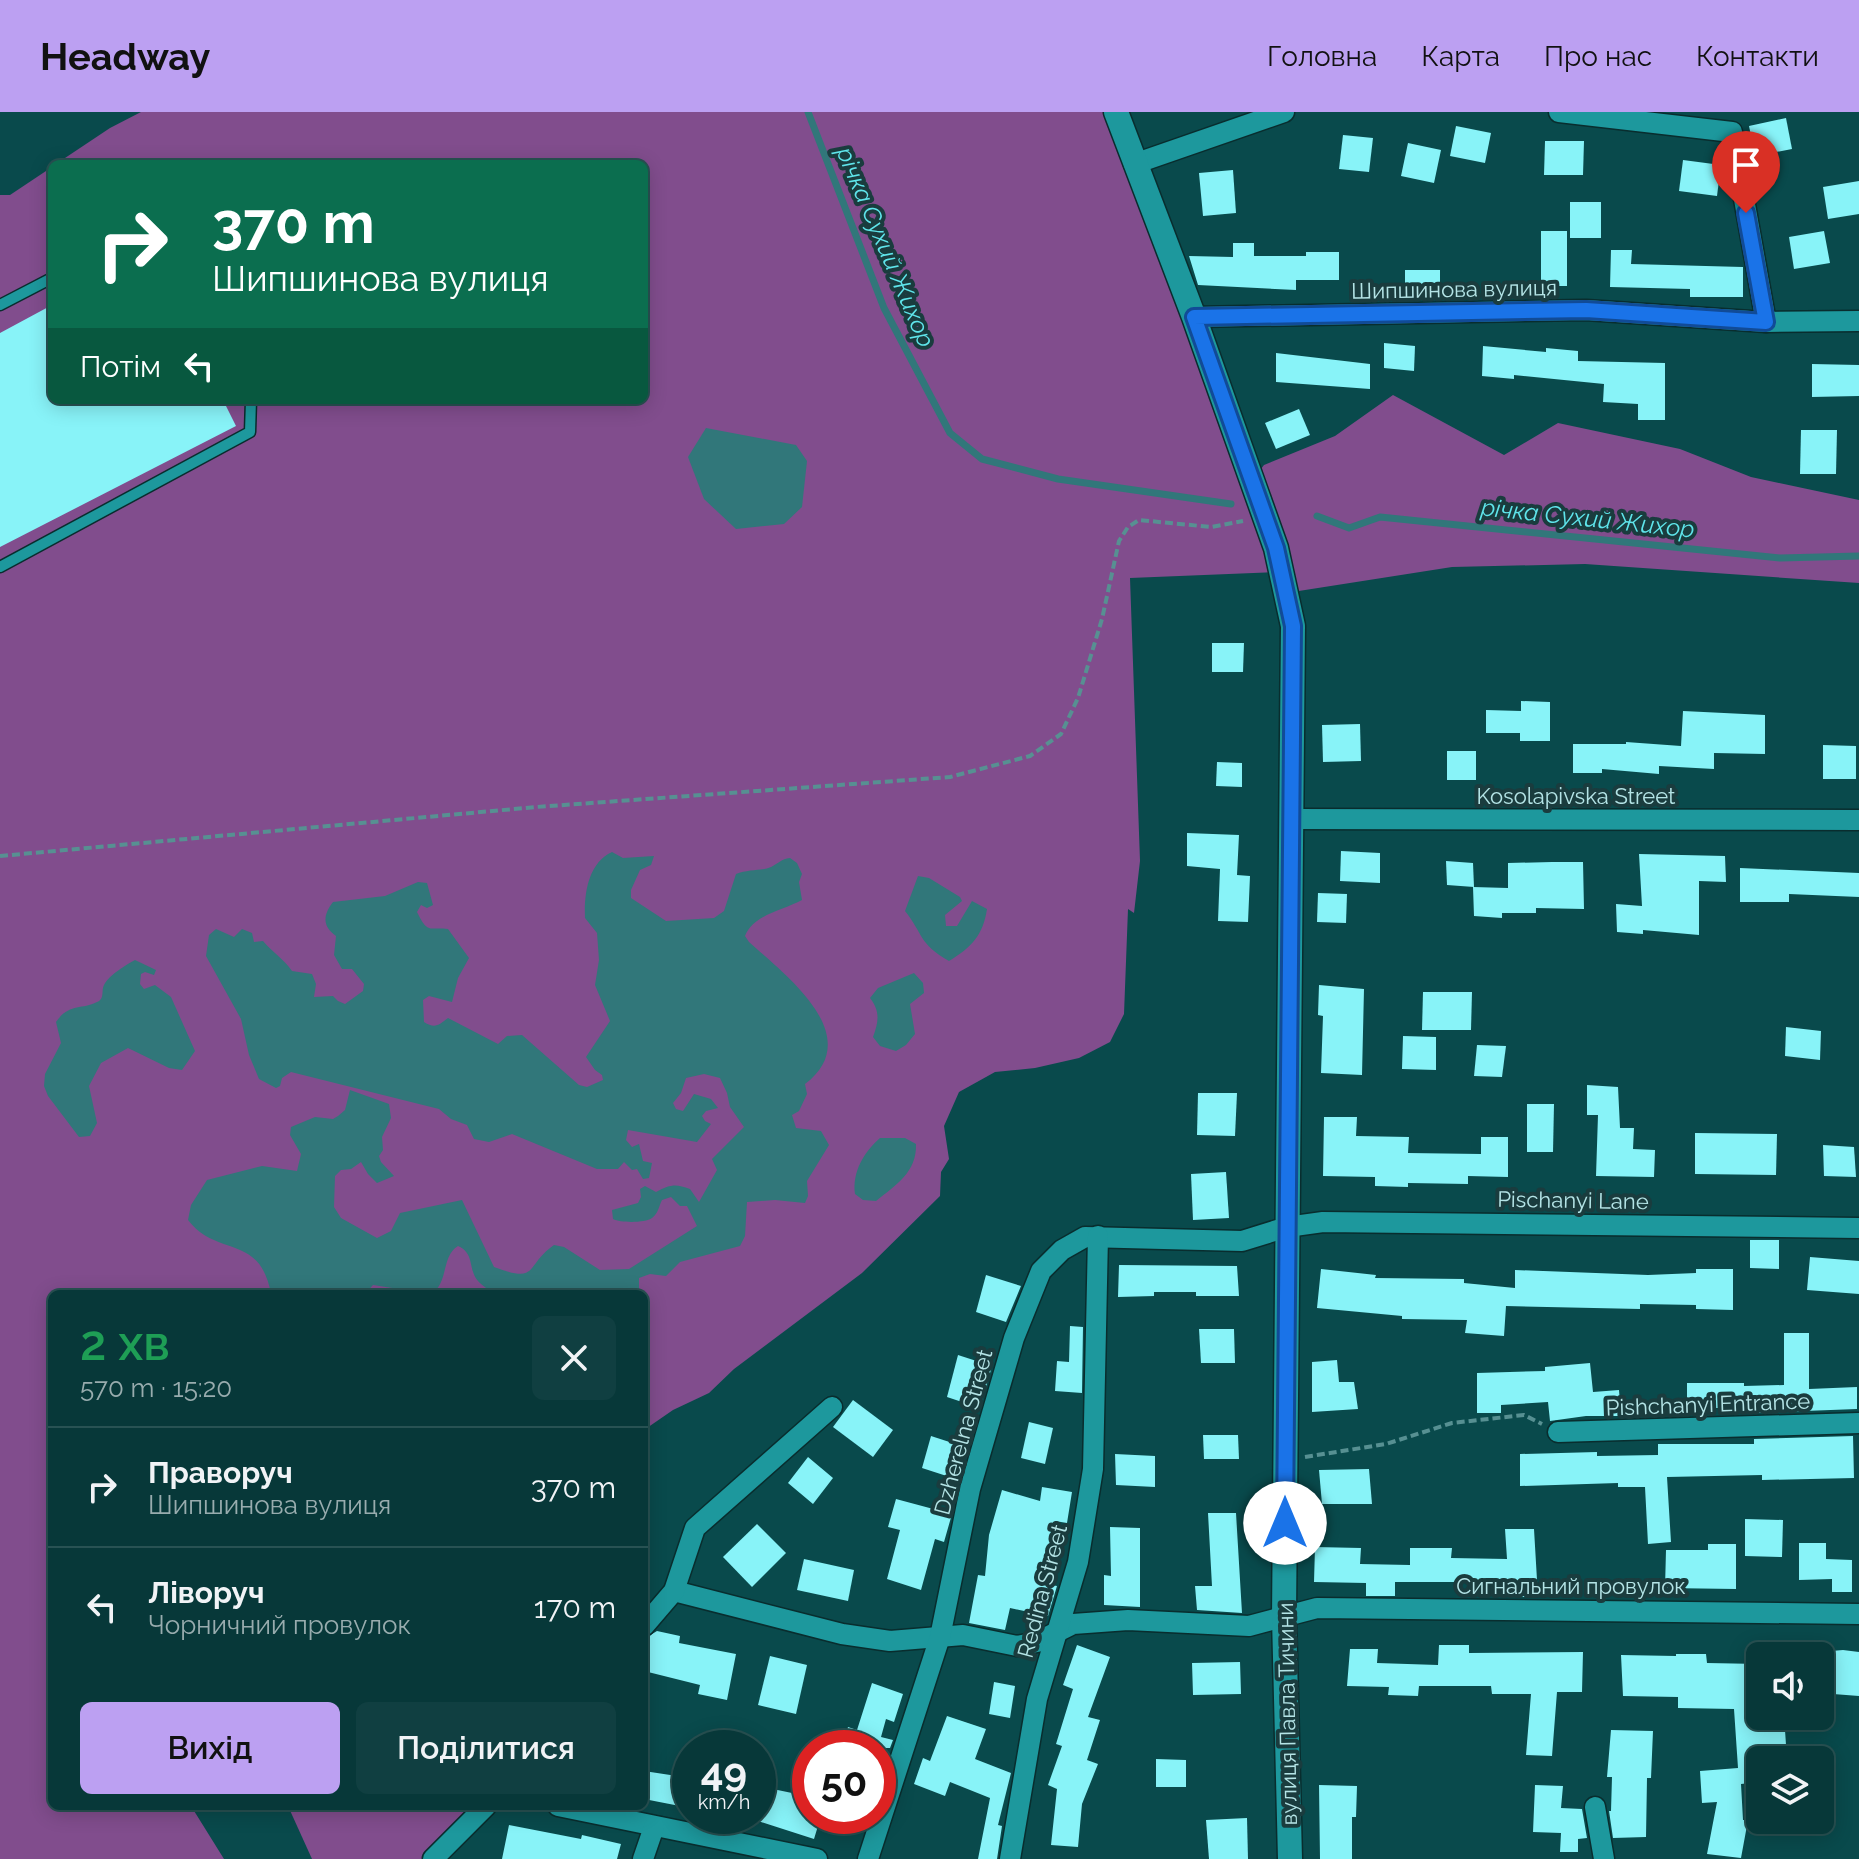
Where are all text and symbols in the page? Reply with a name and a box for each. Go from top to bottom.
text: Headway [40,34,210,79]
text: Головна [1267,40,1377,73]
text: Карта [1421,40,1500,73]
text: Про нас [1544,40,1652,73]
text: Контакти [1696,40,1819,73]
pin [1712,131,1780,213]
water label: річка Сухий Жихор [830,142,941,351]
icon: arrive [1724,143,1768,187]
text: 370 m [212,190,375,256]
icon: right [80,192,184,296]
text: Шипшинова вулиця [212,257,549,299]
street label: Шипшинова вулиця [1351,274,1557,304]
icon: left [177,344,221,388]
text: Потім [80,349,161,384]
water label: річка Сухий Жихор [1479,492,1696,544]
street label: Kosolapivska Street [1477,783,1676,809]
street label: Pischanyi Lane [1497,1186,1649,1214]
text: 2 хв [80,1315,170,1371]
button: close [532,1316,616,1400]
street label: Dzherelna Street [928,1346,998,1517]
text: 570 m · 15:20 [80,1373,232,1403]
street label: Pishchanyi Entrance [1605,1387,1811,1421]
text: Праворуч [148,1455,293,1490]
icon: right [80,1465,124,1509]
text: 370 m [531,1470,616,1505]
position arrow [1243,1481,1327,1565]
text: Шипшинова вулиця [148,1490,391,1520]
street label: Redina Street [1012,1521,1072,1660]
street label: Сигнальний провулок [1456,1573,1686,1599]
text: Ліворуч [148,1575,264,1610]
icon: left [80,1585,124,1629]
text: 170 m [534,1590,616,1625]
street label: вулиця Павла Тичини [1272,1602,1302,1826]
text: Чорничний провулок [148,1610,411,1640]
map controls [1746,1642,1834,1834]
button: sound [1746,1642,1834,1730]
button: Вихід [80,1702,340,1794]
button: Поділитися [356,1702,616,1794]
speed limit sign: 50 [792,1730,896,1834]
button: layers [1746,1746,1834,1834]
text: 49 [701,1748,747,1795]
text: km/h [698,1790,750,1814]

